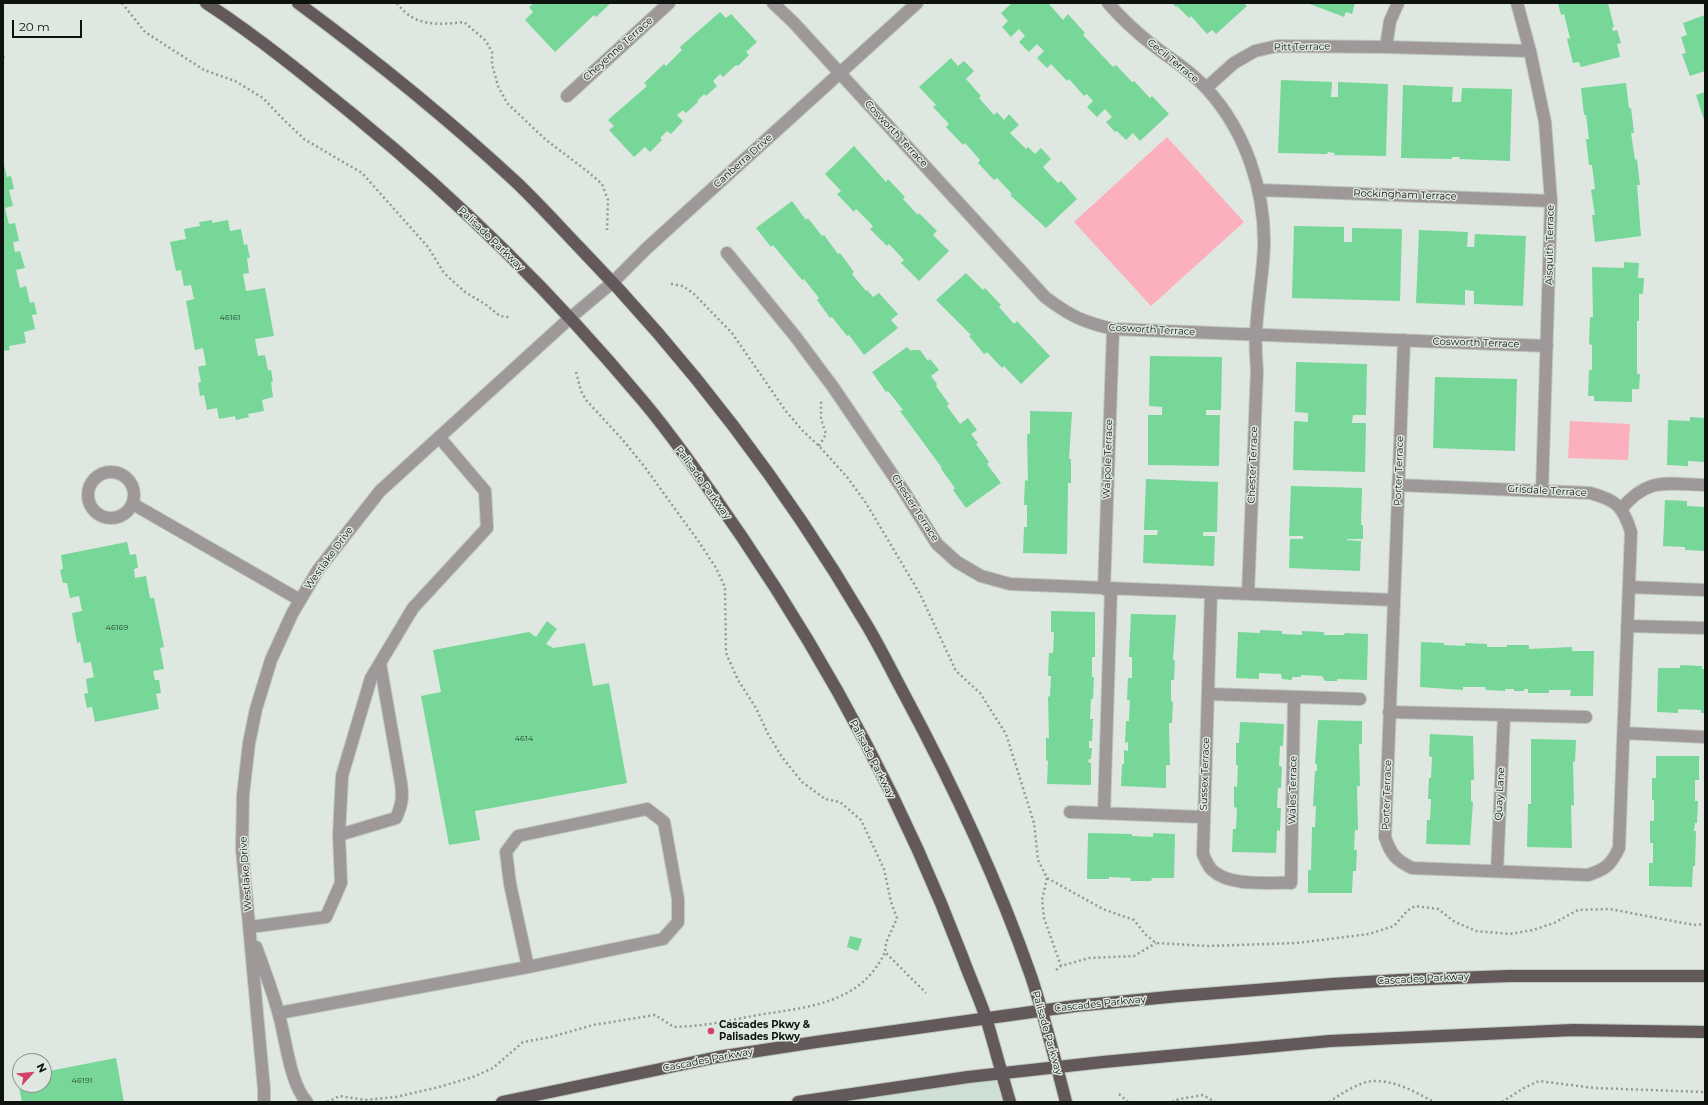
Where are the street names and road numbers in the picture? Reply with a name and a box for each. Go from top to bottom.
street label: Cheyenne Terrace [581,15,655,83]
street label: Cecil Terrace [1145,37,1201,85]
street label: Pitt Terrace [1274,41,1330,53]
street label: Cosworth Terrace [862,98,930,170]
street label: Canberra Drive [711,132,775,190]
street label: Rockingham Terrace [1353,187,1457,203]
street label: Palisade Parkway [456,205,526,273]
street label: Aisquith Terrace [1543,205,1557,285]
street label: Cosworth Terrace [1108,322,1196,338]
street label: Cosworth Terrace [1432,335,1520,351]
street label: Walpole Terrace [1101,419,1115,499]
street label: Chester Terrace [1246,426,1260,504]
street label: Porter Terrace [1392,436,1406,506]
street label: Palisade Parkway [673,444,733,522]
street label: Chester Terrace [889,472,941,544]
street label: Grisdale Terrace [1507,483,1587,499]
street label: Westlake Drive [302,524,356,592]
street label: Palisade Parkway [847,718,897,800]
street label: Sussex Terrace [1198,737,1212,811]
street label: Wales Terrace [1286,755,1300,825]
street label: Porter Terrace [1380,760,1394,830]
street label: Quay Lane [1493,767,1507,821]
street label: Westlake Drive [237,836,255,912]
street label: Cascades Parkway [1377,971,1469,987]
street label: Palisade Parkway [1029,990,1065,1076]
street label: Cascades Parkway [1054,993,1146,1015]
street label: Cascades Parkway [662,1045,754,1075]

